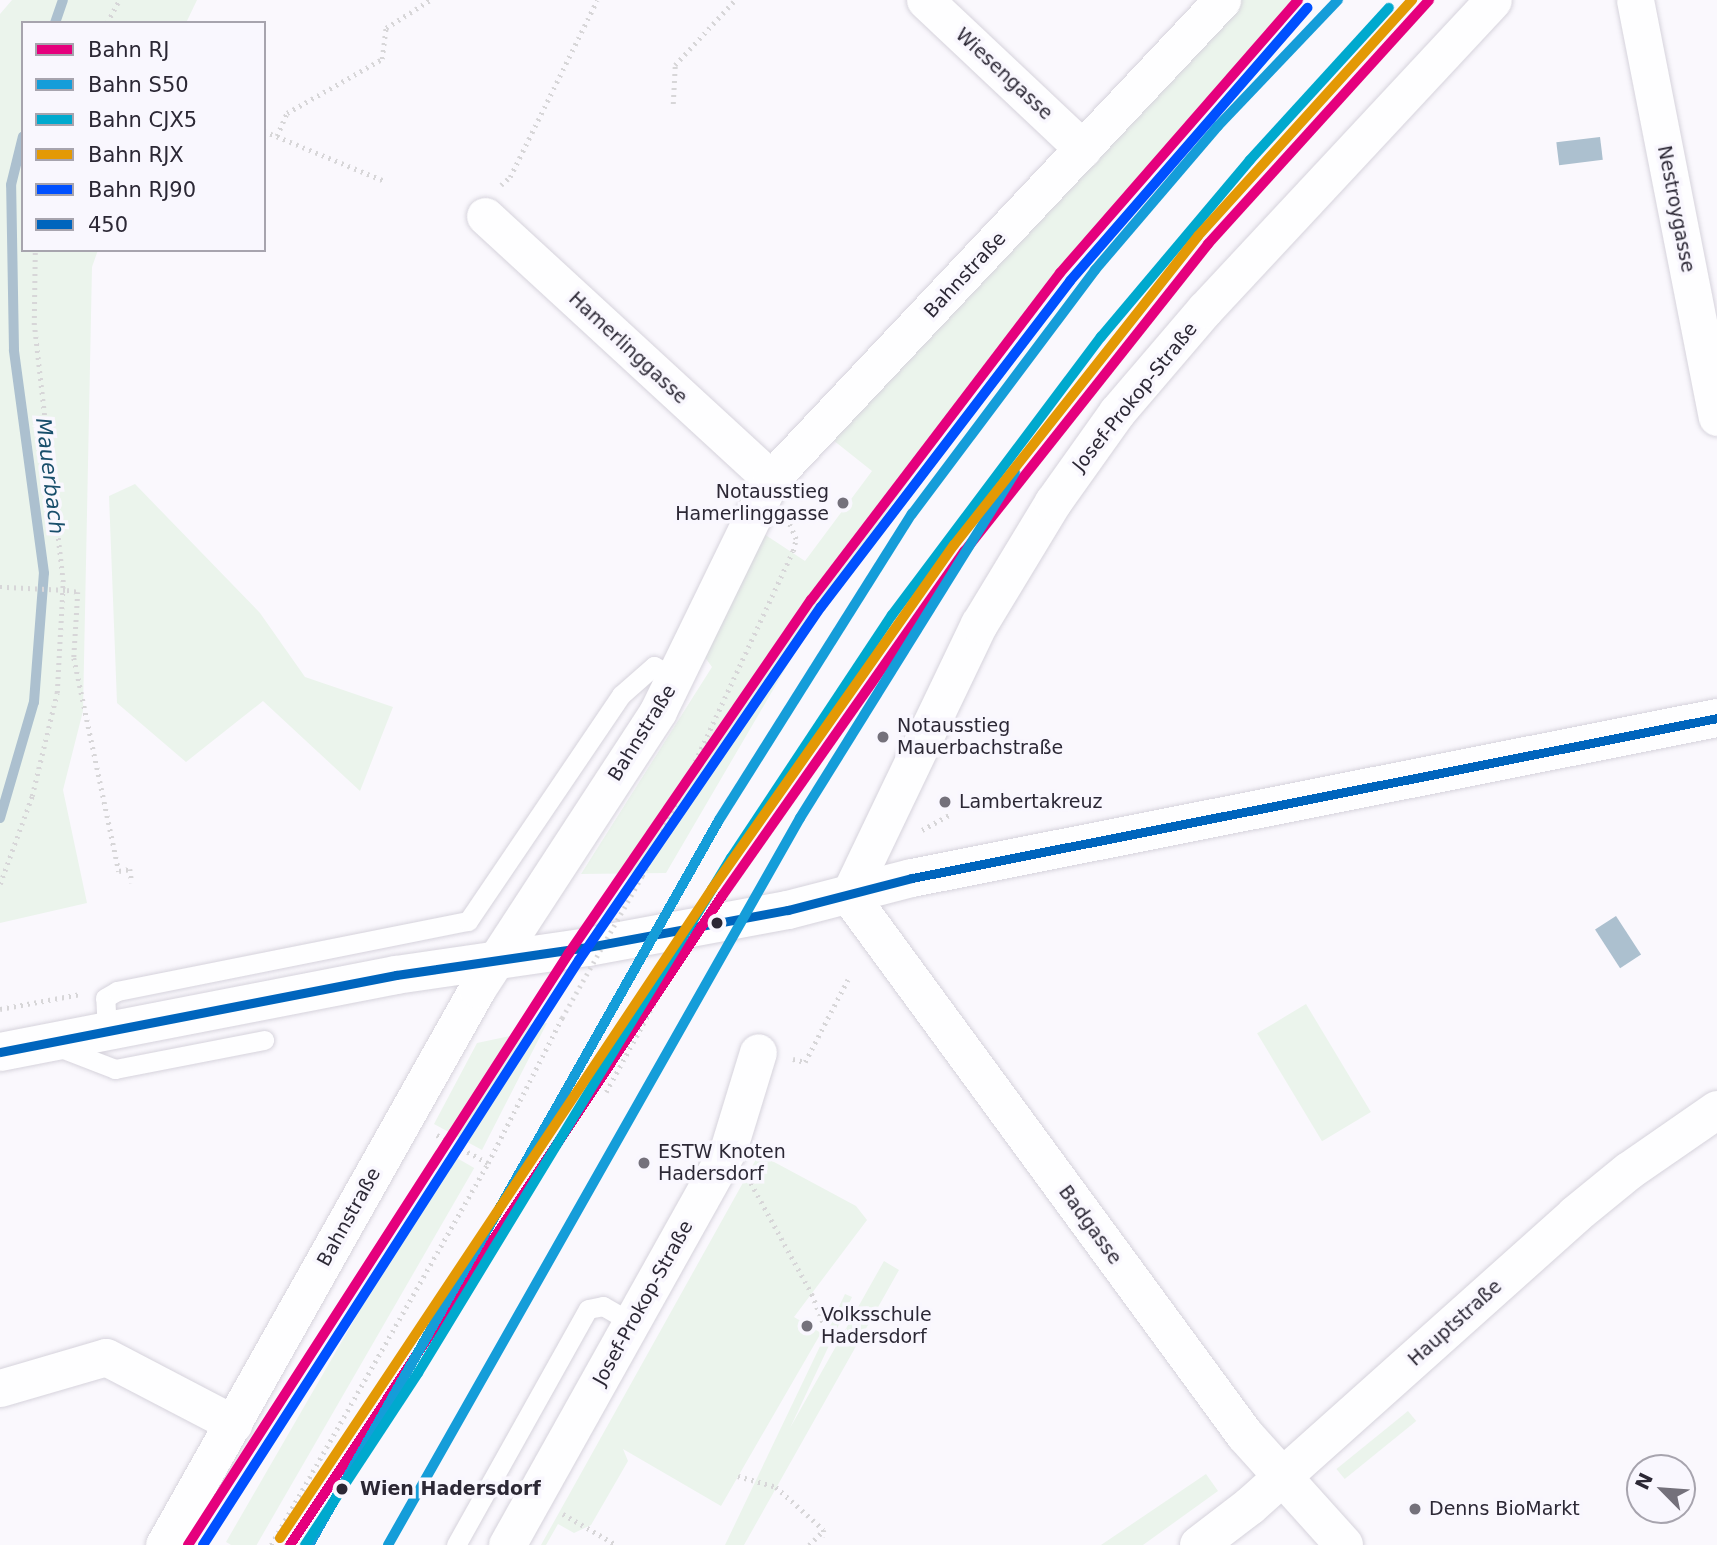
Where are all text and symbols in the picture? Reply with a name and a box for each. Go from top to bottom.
legend [21,21,266,252]
street label: Wiesengasse [951,23,1057,125]
text: Bahn RJ [88,38,169,62]
text: Bahn S50 [88,73,189,97]
text: Bahn CJX5 [88,108,197,132]
text: Bahn RJX [88,143,184,167]
street label: Nestroygasse [1653,144,1699,274]
text: Bahn RJ90 [88,178,196,202]
text: 450 [88,213,128,237]
street label: Bahnstraße [919,227,1011,323]
street label: Hamerlinggasse [564,287,692,409]
street label: Josef-Prokop-Straße [1068,318,1202,476]
water label: Mauerbach [30,416,70,536]
place label: Notausstieg Hamerlinggasse [675,481,829,525]
marker: Notausstieg Hamerlinggasse [835,495,851,511]
street label: Bahnstraße [603,681,681,785]
place label: Notausstieg Mauerbachstraße [897,715,1063,759]
marker: Notausstieg Mauerbachstraße [875,729,891,745]
place label: Lambertakreuz [959,791,1102,813]
marker: Lambertakreuz [937,794,953,810]
unlabelled marker [710,916,724,930]
place label: ESTW Knoten Hadersdorf [658,1141,786,1185]
marker: ESTW Knoten Hadersdorf [636,1155,652,1171]
street label: Bahnstraße [313,1164,385,1270]
street label: Badgasse [1054,1181,1126,1269]
street label: Josef-Prokop-Straße [588,1217,698,1389]
street label: Hauptstraße [1404,1275,1506,1371]
place label: Volksschule Hadersdorf [821,1304,932,1348]
marker: Volksschule Hadersdorf [799,1318,815,1334]
north arrow [1626,1454,1696,1524]
text: N [1630,1469,1657,1493]
marker: Wien Hadersdorf [331,1478,353,1500]
place label: Wien Hadersdorf [360,1478,541,1500]
place label: Denns BioMarkt [1429,1498,1580,1520]
marker: Denns BioMarkt [1407,1501,1423,1517]

